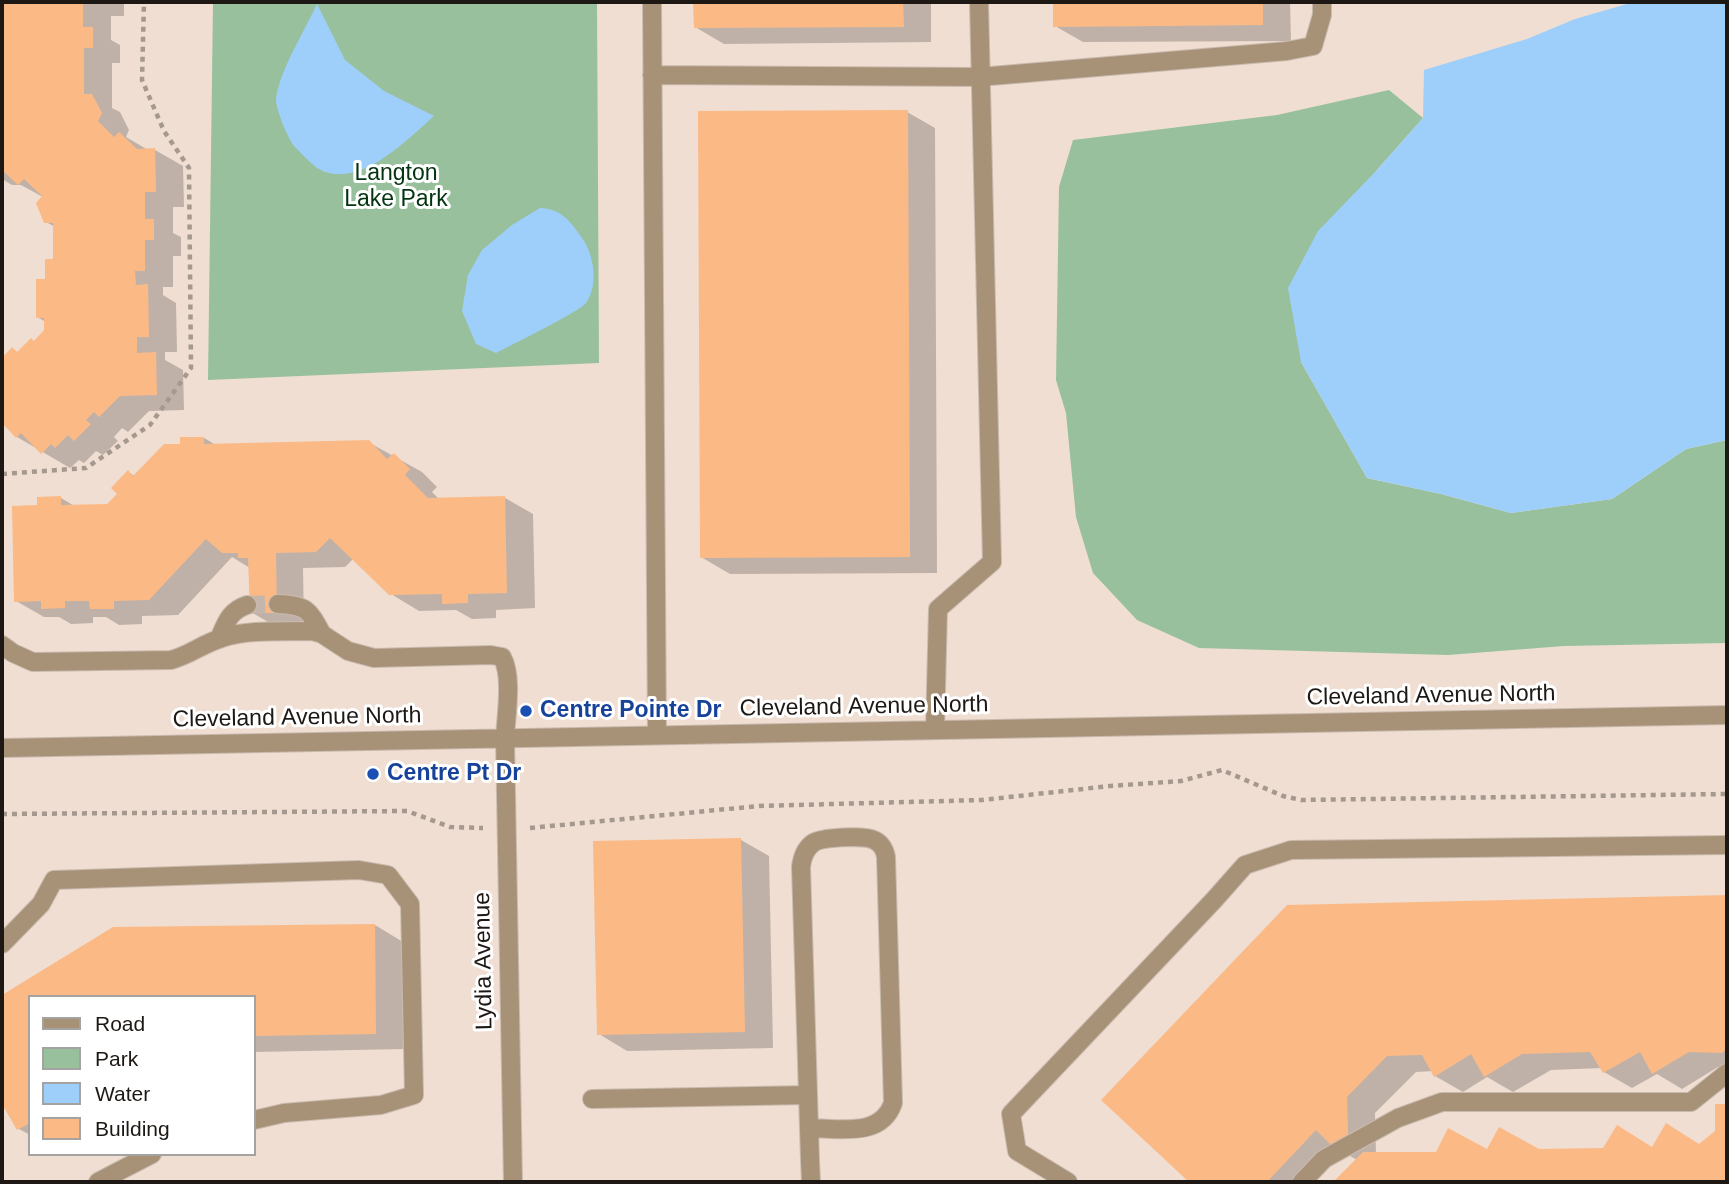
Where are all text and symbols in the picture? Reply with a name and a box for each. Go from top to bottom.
park label: Langton Lake Park [344,160,448,214]
street label: Cleveland Avenue North [1306,680,1556,712]
street label: Cleveland Avenue North [739,691,989,723]
place label: Centre Pointe Dr [540,697,721,725]
street label: Cleveland Avenue North [172,702,422,734]
marker: Centre Pointe Dr [518,703,534,719]
place label: Centre Pt Dr [387,760,521,788]
marker: Centre Pt Dr [365,766,381,782]
street label: Lydia Avenue [469,892,499,1030]
legend [28,995,256,1156]
text: Road [95,1012,145,1035]
text: Park [95,1047,138,1070]
text: Water [95,1082,150,1105]
text: Building [95,1117,170,1140]

